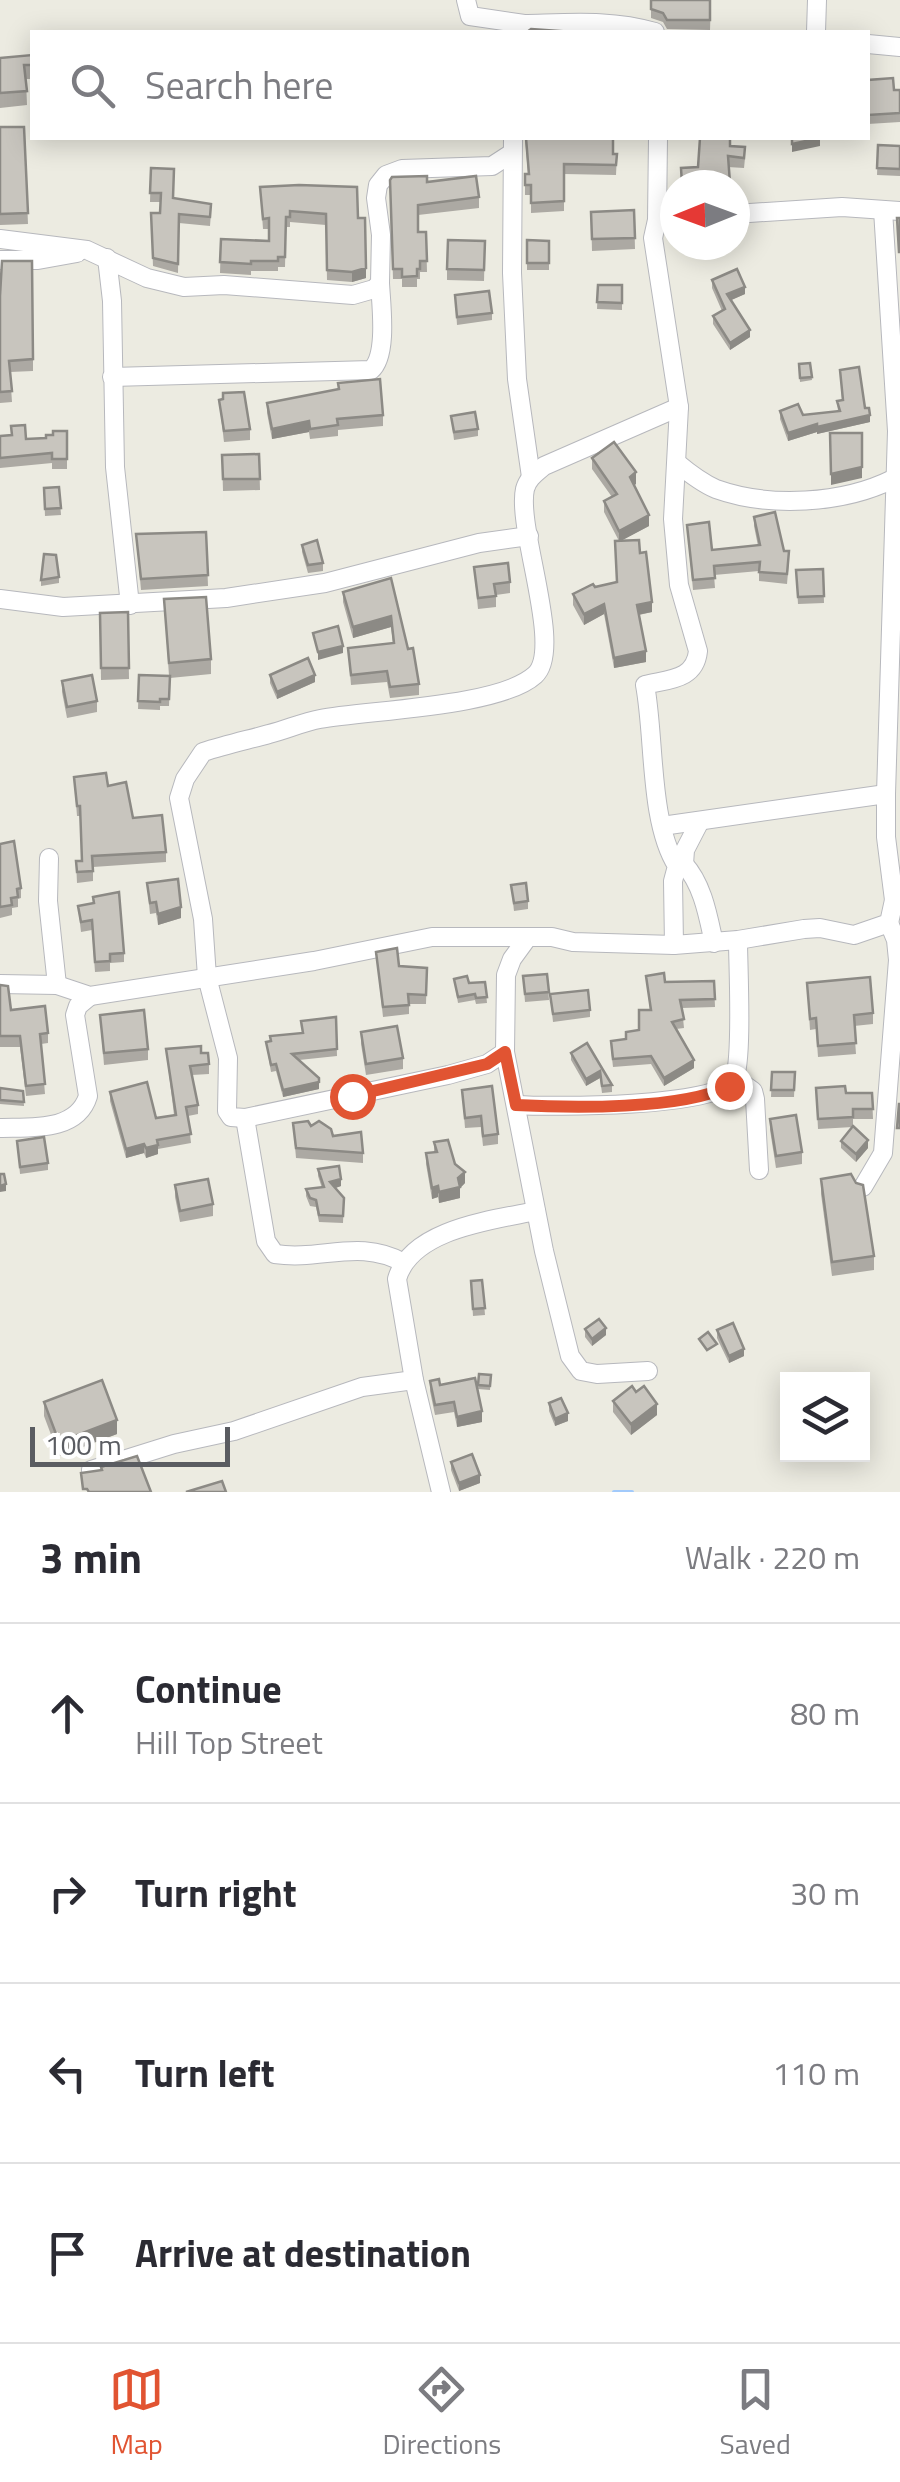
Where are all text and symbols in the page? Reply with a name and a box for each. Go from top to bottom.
search box [30,30,870,140]
text: Search here [145,56,333,114]
icon: search [65,58,120,113]
north arrow [660,170,750,260]
route end [707,1064,753,1110]
route start [330,1074,376,1120]
map controls [780,1372,870,1462]
button: layers [780,1372,870,1462]
scale bar [30,1422,230,1466]
text: 100 m [45,1423,122,1466]
text: 3 min [40,1525,142,1589]
text: Walk · 220 m [685,1533,860,1581]
text: Continue [135,1660,282,1718]
icon: ahead [40,1686,95,1741]
text: 80 m [790,1689,860,1737]
text: Hill Top Street [135,1718,323,1766]
text: Turn right [135,1864,297,1922]
icon: right [40,1866,95,1921]
text: 30 m [790,1869,860,1917]
text: Turn left [135,2044,275,2102]
icon: left [40,2046,95,2101]
text: 110 m [772,2049,860,2097]
text: Arrive at destination [135,2224,471,2282]
icon: arrive [40,2226,95,2281]
tab: Map [109,2362,164,2465]
tab: Directions [382,2362,501,2465]
tab: Saved [720,2362,791,2465]

